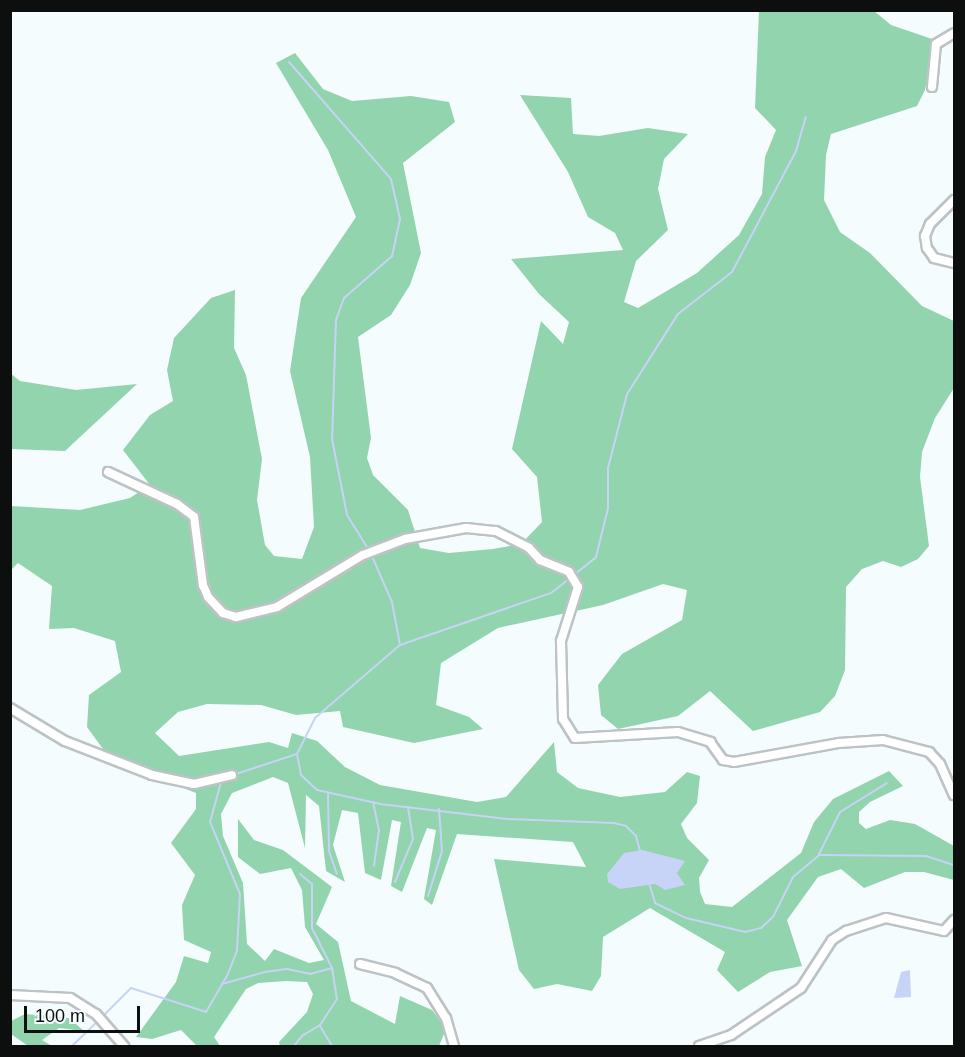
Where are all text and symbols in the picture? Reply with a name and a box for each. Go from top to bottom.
scale bar [27,994,142,1032]
text: 100 m [35,1006,85,1026]

